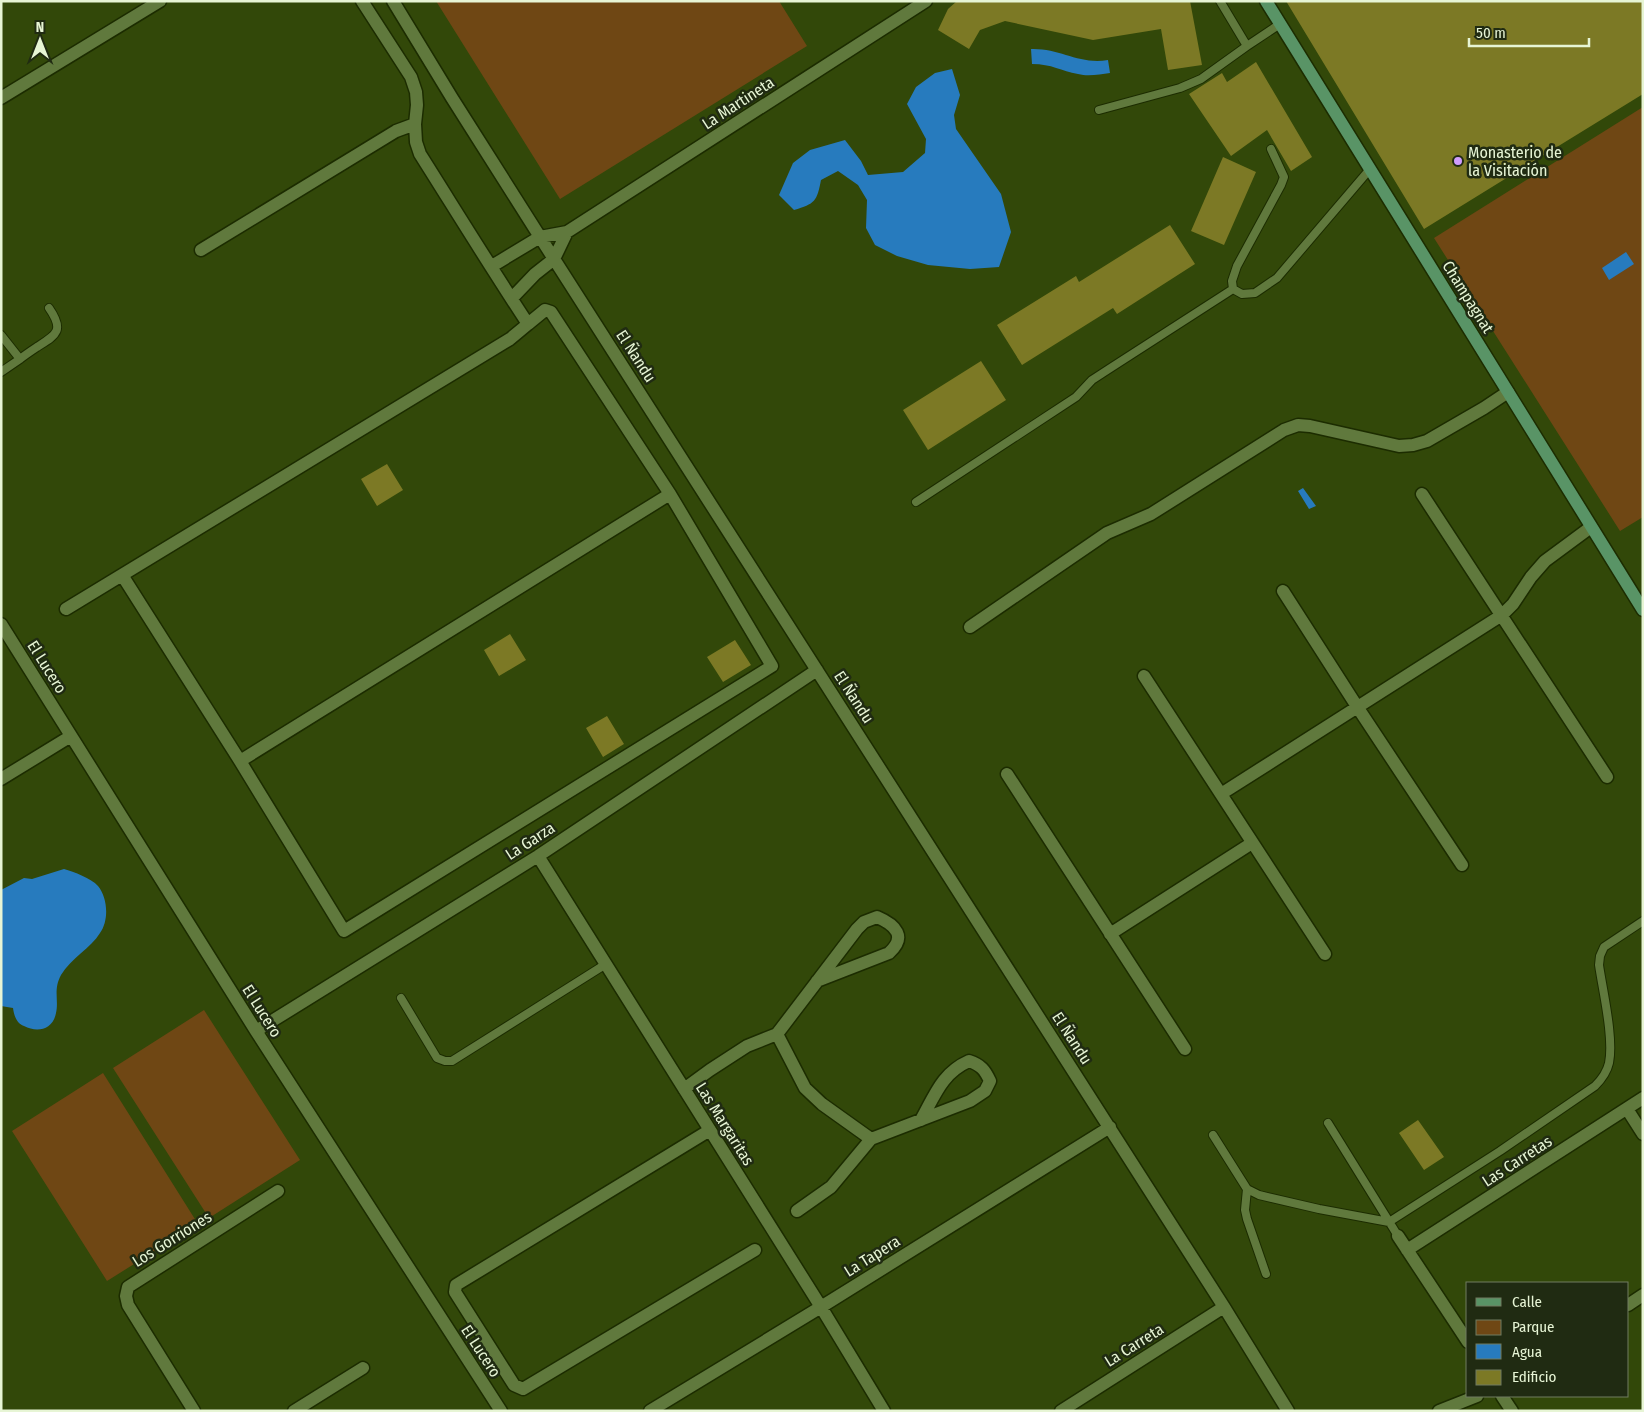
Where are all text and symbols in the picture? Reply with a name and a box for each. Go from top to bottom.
north arrow [15,15,65,65]
scale bar [1469,15,1589,47]
text: N [36,19,44,36]
text: 50 m [1476,24,1506,42]
street label: La Martineta [698,73,778,133]
place label: Monasterio de la Visitación [1468,143,1562,180]
marker: Monasterio de la Visitación [1452,155,1464,167]
street label: Champagnat [1438,257,1498,337]
street label: El Ñandu [612,326,660,386]
street label: El Lucero [23,637,71,697]
street label: El Ñandu [830,667,878,727]
street label: La Garza [502,818,558,864]
street label: El Lucero [238,981,286,1041]
street label: El Ñandu [1048,1008,1096,1068]
street label: Las Margaritas [692,1079,758,1169]
street label: Las Carretas [1479,1131,1556,1191]
street label: Los Gorriones [129,1207,215,1271]
street label: La Tapera [841,1231,904,1281]
legend [1466,1282,1629,1397]
text: Calle [1512,1293,1542,1311]
text: Parque [1512,1318,1555,1336]
street label: La Carreta [1101,1319,1167,1371]
street label: El Lucero [457,1321,505,1381]
text: Agua [1512,1343,1542,1361]
text: Edificio [1512,1368,1557,1386]

